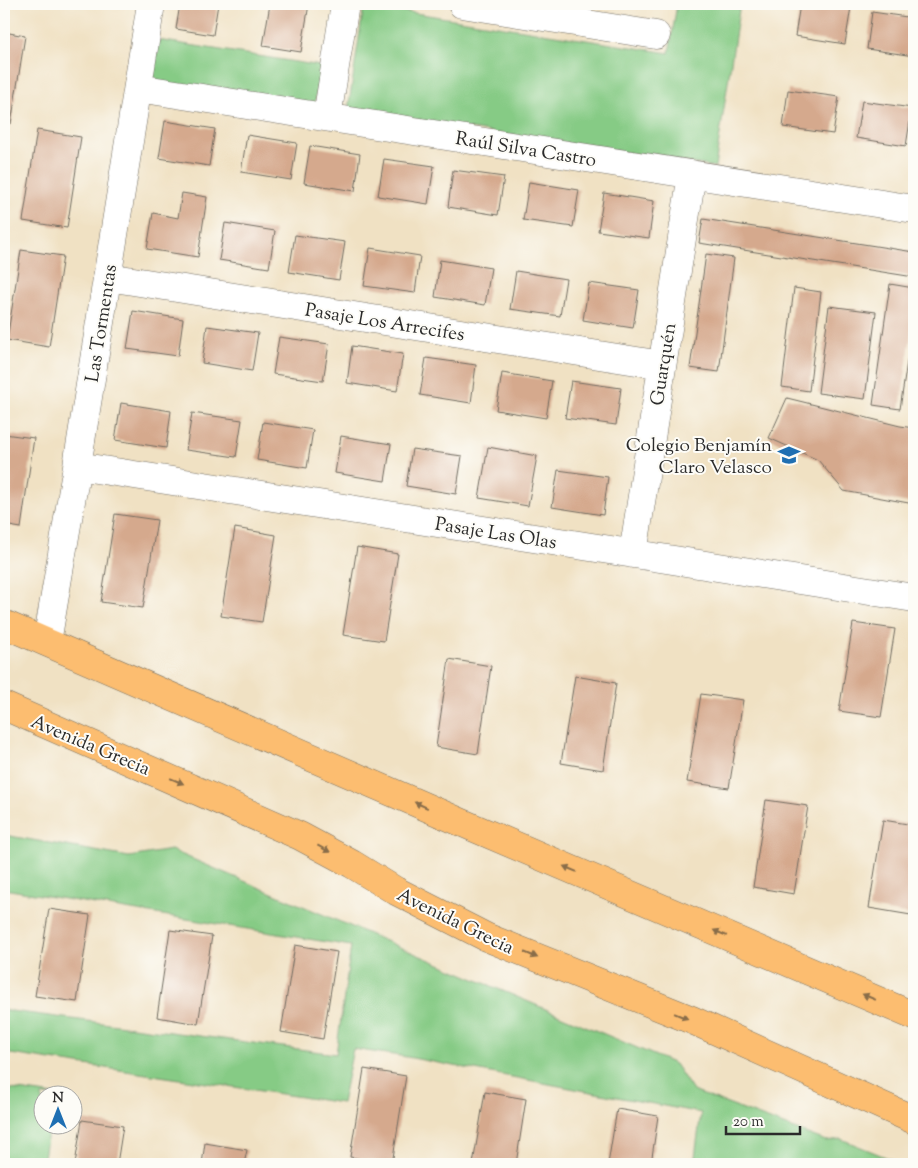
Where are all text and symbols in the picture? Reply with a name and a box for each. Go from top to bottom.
street label: Raúl Silva Castro [453,126,598,175]
street label: Las Tormentas [80,262,125,384]
street label: Pasaje Los Arrecifes [303,298,466,349]
street label: Guarquén [645,321,684,408]
place label: Colegio Benjamín Claro Velasco [626,433,772,482]
school or university icon: Colegio Benjamín Claro Velasco [776,442,802,468]
street label: Pasaje Las Olas [433,512,558,557]
street label: Avenida Grecia [26,709,154,784]
one-way arrow [170,778,184,786]
one-way arrow [414,800,428,808]
one-way arrow [317,845,332,853]
one-way arrow [563,865,577,873]
street label: Avenida Grecia [392,882,518,962]
one-way arrow [713,929,727,937]
one-way arrow [524,952,538,960]
one-way arrow [862,992,876,1000]
one-way arrow [674,1013,689,1021]
north arrow [32,1086,82,1136]
text: N [52,1089,64,1109]
scale bar [726,1103,799,1135]
text: 20 m [733,1112,764,1133]

